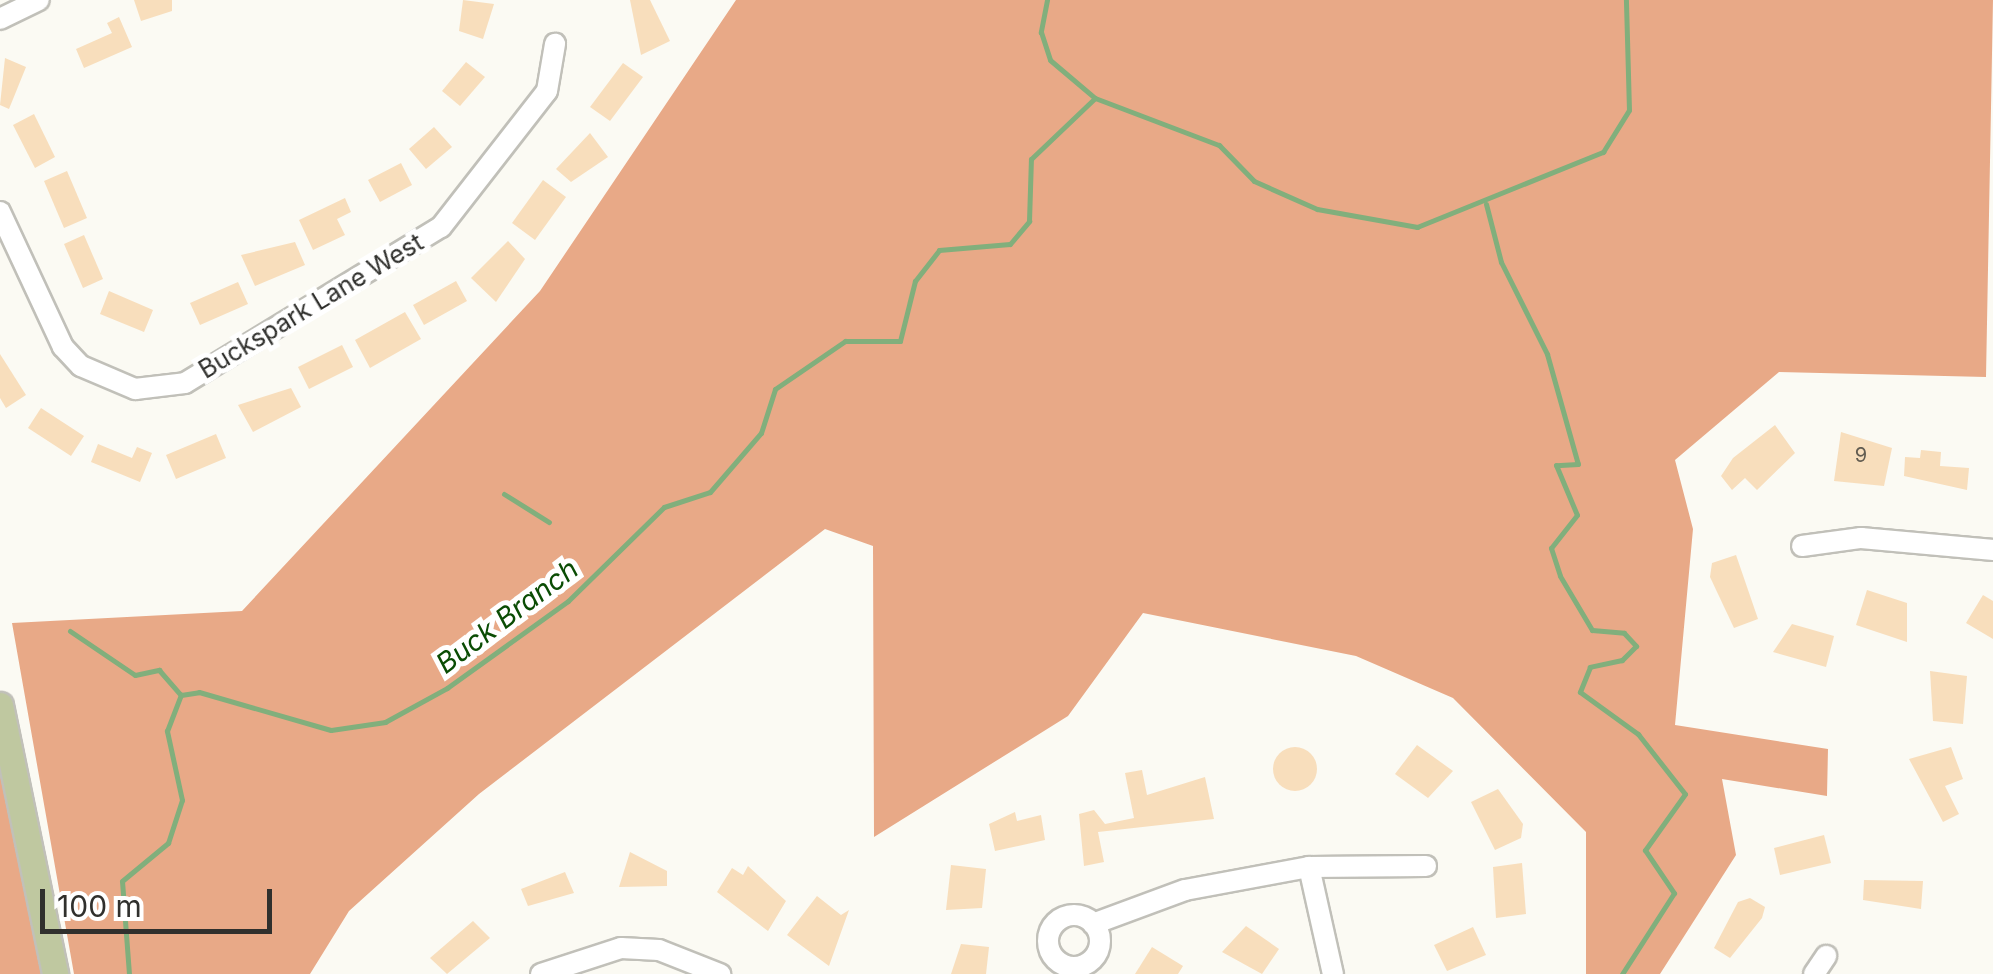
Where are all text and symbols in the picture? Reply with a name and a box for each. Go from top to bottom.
street label: Buckspark Lane West [193,227,429,385]
house number: 9 [1855,443,1867,467]
water label: Buck Branch [429,552,585,680]
scale bar [45,869,278,931]
text: 100 m [57,888,142,924]

